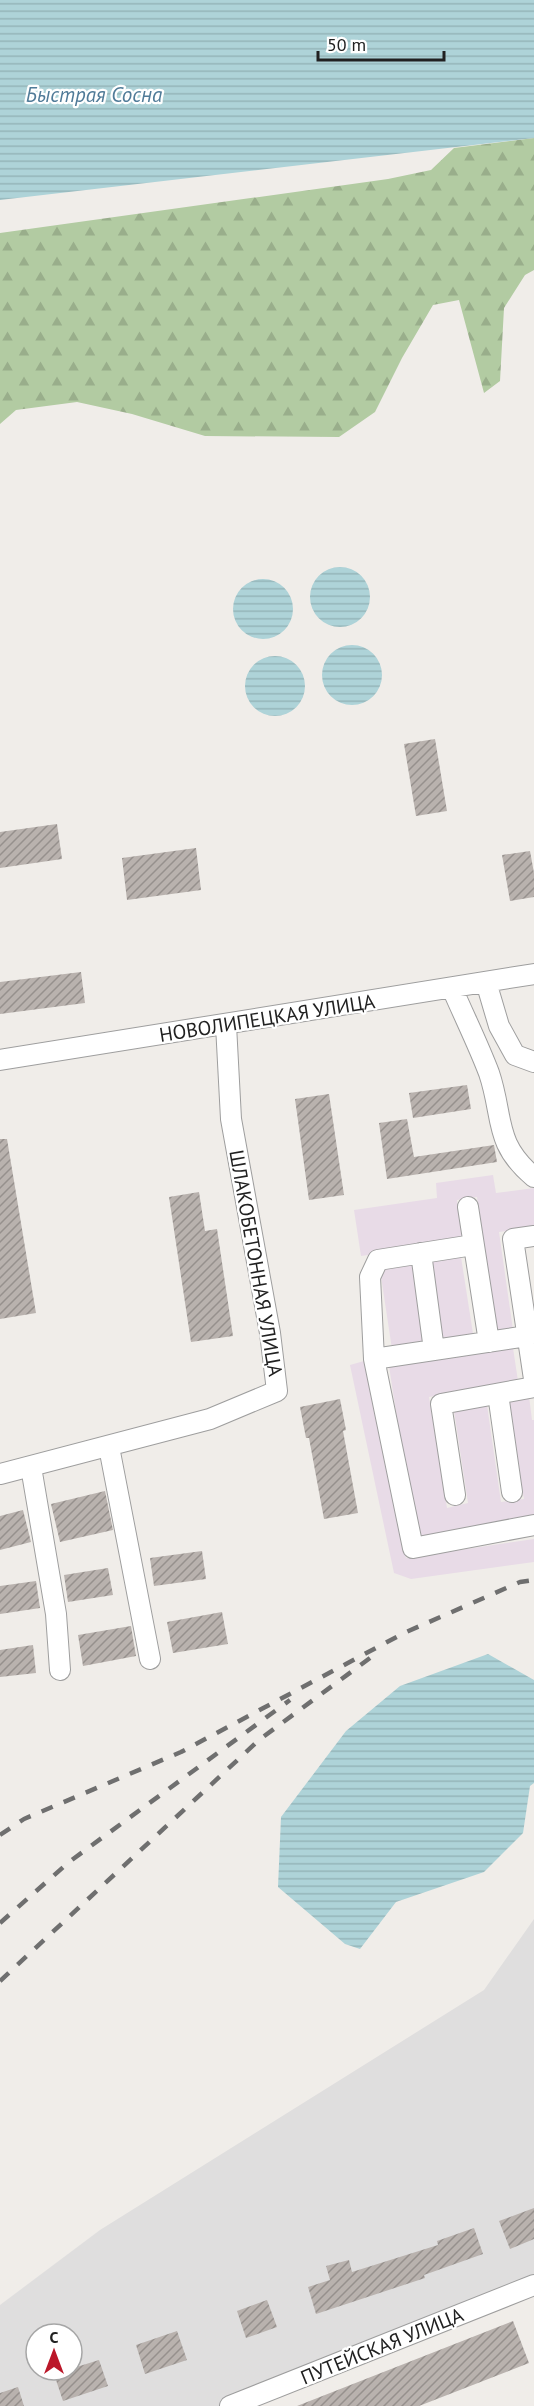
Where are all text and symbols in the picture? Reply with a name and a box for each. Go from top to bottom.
scale bar [318,24,444,62]
text: 50 m [327,33,366,56]
water label: Быстрая Сосна [26,81,163,108]
street label: НОВОЛИПЕЦКАЯ УЛИЦА [157,988,377,1048]
street label: ШЛАКОБЕТОННАЯ УЛИЦА [223,1148,289,1379]
street label: ПУТЕЙСКАЯ УЛИЦА [297,2301,467,2390]
north arrow [24,2322,84,2382]
text: С [50,2327,59,2347]

